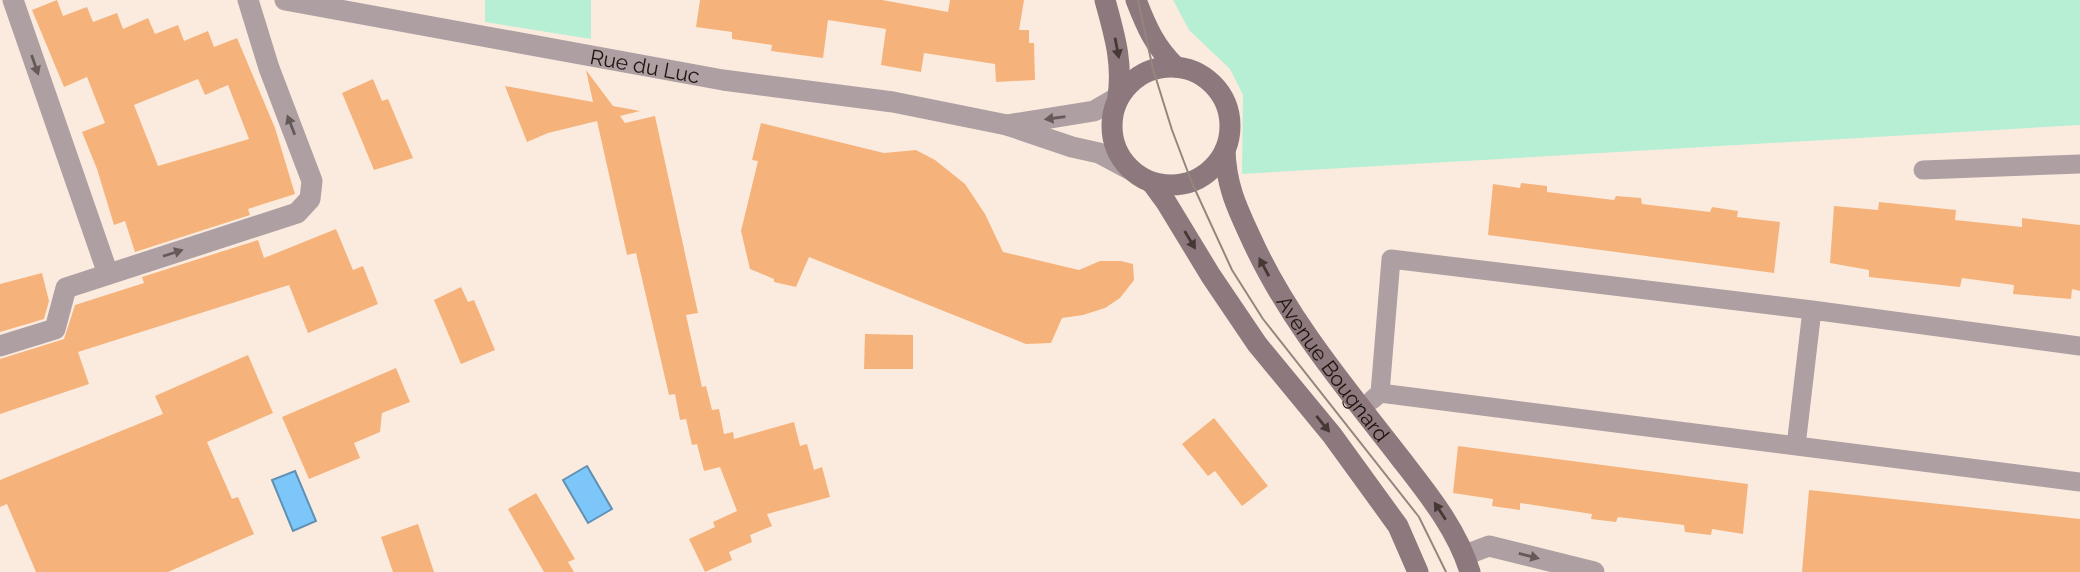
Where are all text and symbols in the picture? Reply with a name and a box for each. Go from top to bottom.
one-way arrow [1112,37,1123,59]
street label: Rue du Luc [588,44,702,88]
one-way arrow [30,54,41,75]
one-way arrow [1043,113,1065,124]
one-way arrow [285,115,296,136]
one-way arrow [1183,231,1196,250]
one-way arrow [162,248,183,258]
one-way arrow [1259,257,1270,277]
street label: Avenue Bougnard [1272,291,1395,446]
one-way arrow [1315,415,1331,433]
one-way arrow [1433,501,1446,521]
one-way arrow [1518,551,1540,562]

